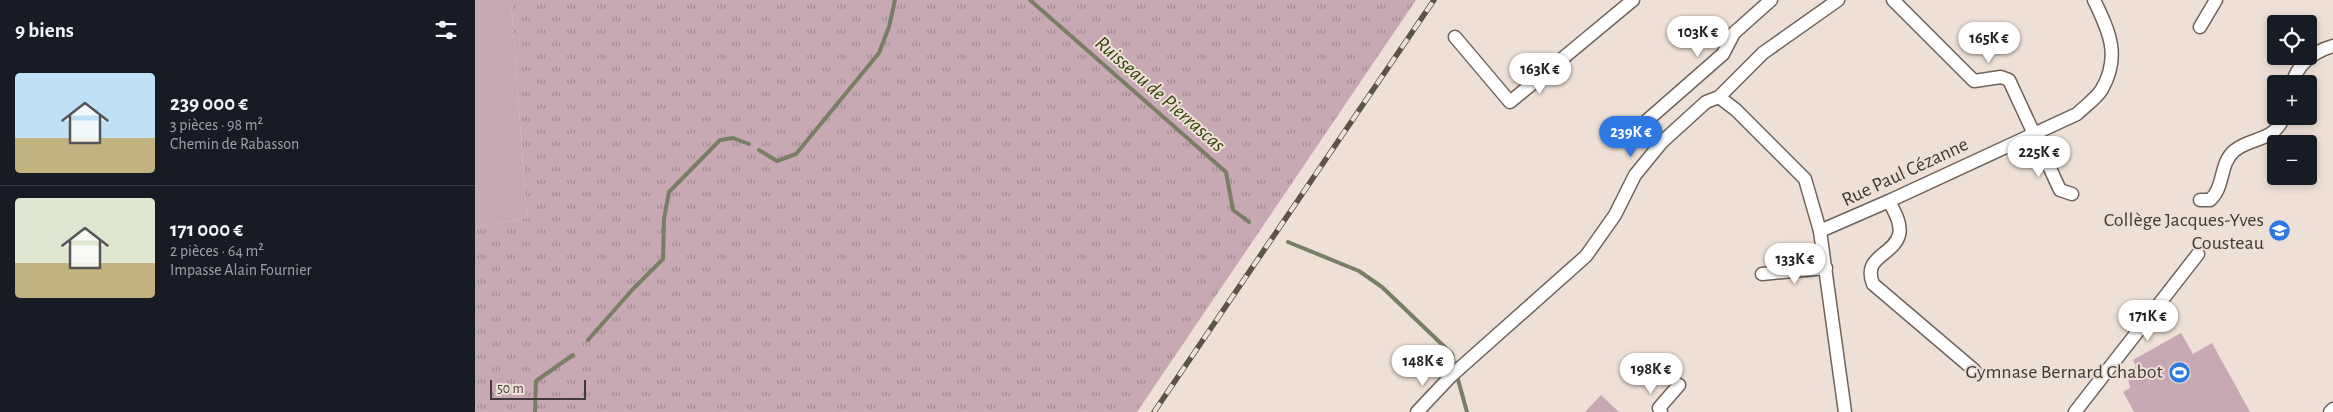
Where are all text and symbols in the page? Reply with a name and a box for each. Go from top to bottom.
pin: 103K € [1657,15,1739,58]
map controls [2267,15,2317,185]
button: locate [2267,15,2317,65]
icon: filters [432,16,460,44]
text: 9 biens [15,20,74,41]
pin: 165K € [1948,22,2030,64]
text: 103K € [1678,24,1718,40]
text: 165K € [1969,30,2009,46]
water label: Ruisseau de Pierrascas [1091,32,1229,156]
pin: 163K € [1499,52,1581,95]
text: 163K € [1520,61,1560,77]
button: + [2267,75,2317,125]
icon: home [55,93,115,153]
text: 239 000 € [170,93,248,114]
pin: 239K € [1590,116,1672,158]
text: 3 pièces · 98 m² [170,117,263,133]
text: 239K € [1610,124,1652,140]
street label: Rue Paul Cézanne [1839,134,1971,210]
button: − [2267,135,2317,185]
text: Chemin de Rabasson [170,136,299,152]
pin: 225K € [1998,136,2080,178]
text: 225K € [2018,144,2060,160]
place label: Collège Jacques-Yves Cousteau [2104,210,2264,253]
icon: home [55,218,115,278]
text: 171 000 € [170,219,243,240]
school or university icon: Collège Jacques-Yves Cousteau [2268,219,2292,243]
pin: 133K € [1754,242,1836,285]
text: 2 pièces · 64 m² [170,243,264,259]
text: 133K € [1776,251,1814,267]
text: Impasse Alain Fournier [170,262,312,278]
pin: 171K € [2107,300,2189,342]
text: 171K € [2129,308,2167,324]
pin: 148K € [1382,344,1464,387]
pin: 198K € [1610,352,1692,395]
text: 148K € [1403,353,1443,369]
sports icon: Gymnase Bernard Chabot [2167,360,2191,384]
text: 198K € [1631,361,1671,377]
place label: Gymnase Bernard Chabot [1965,362,2164,382]
scale bar [490,377,586,400]
text: 50 m [497,382,524,396]

